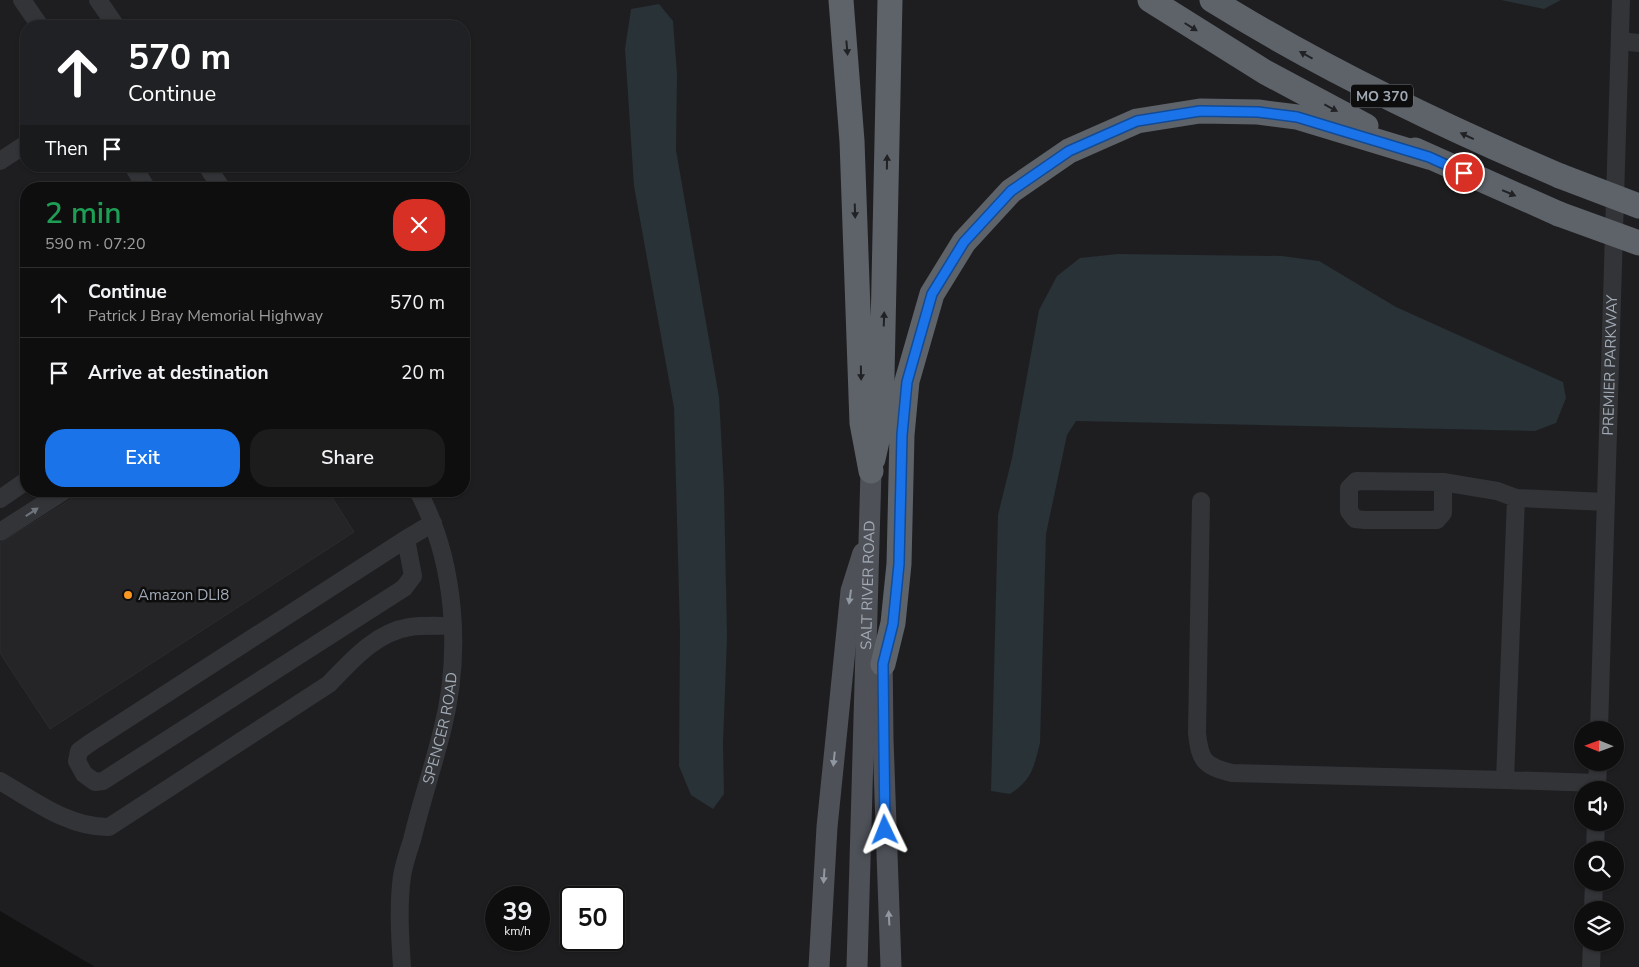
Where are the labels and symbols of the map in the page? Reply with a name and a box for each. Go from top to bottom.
one-way arrow [1184,22,1197,31]
one-way arrow [843,41,851,57]
one-way arrow [1299,51,1314,59]
road number: MO 370 [1351,84,1413,108]
one-way arrow [1324,104,1338,112]
one-way arrow [1460,132,1474,140]
pin [1443,152,1485,194]
one-way arrow [883,154,891,170]
one-way arrow [1502,190,1517,197]
one-way arrow [852,203,860,219]
street label: PREMIER PARKWAY [1598,293,1622,436]
one-way arrow [880,310,888,326]
one-way arrow [857,365,865,381]
one-way arrow [25,507,39,517]
street label: SALT RIVER ROAD [856,520,880,650]
place label: Amazon DLI8 [138,585,229,605]
marker: Amazon DLI8 [122,589,134,601]
one-way arrow [846,590,854,606]
street label: SPENCER ROAD [418,671,462,787]
north arrow [1574,721,1624,771]
one-way arrow [830,751,838,767]
position arrow [858,803,910,855]
one-way arrow [820,868,828,884]
speed limit sign: 50 [560,886,625,951]
one-way arrow [884,910,892,926]

